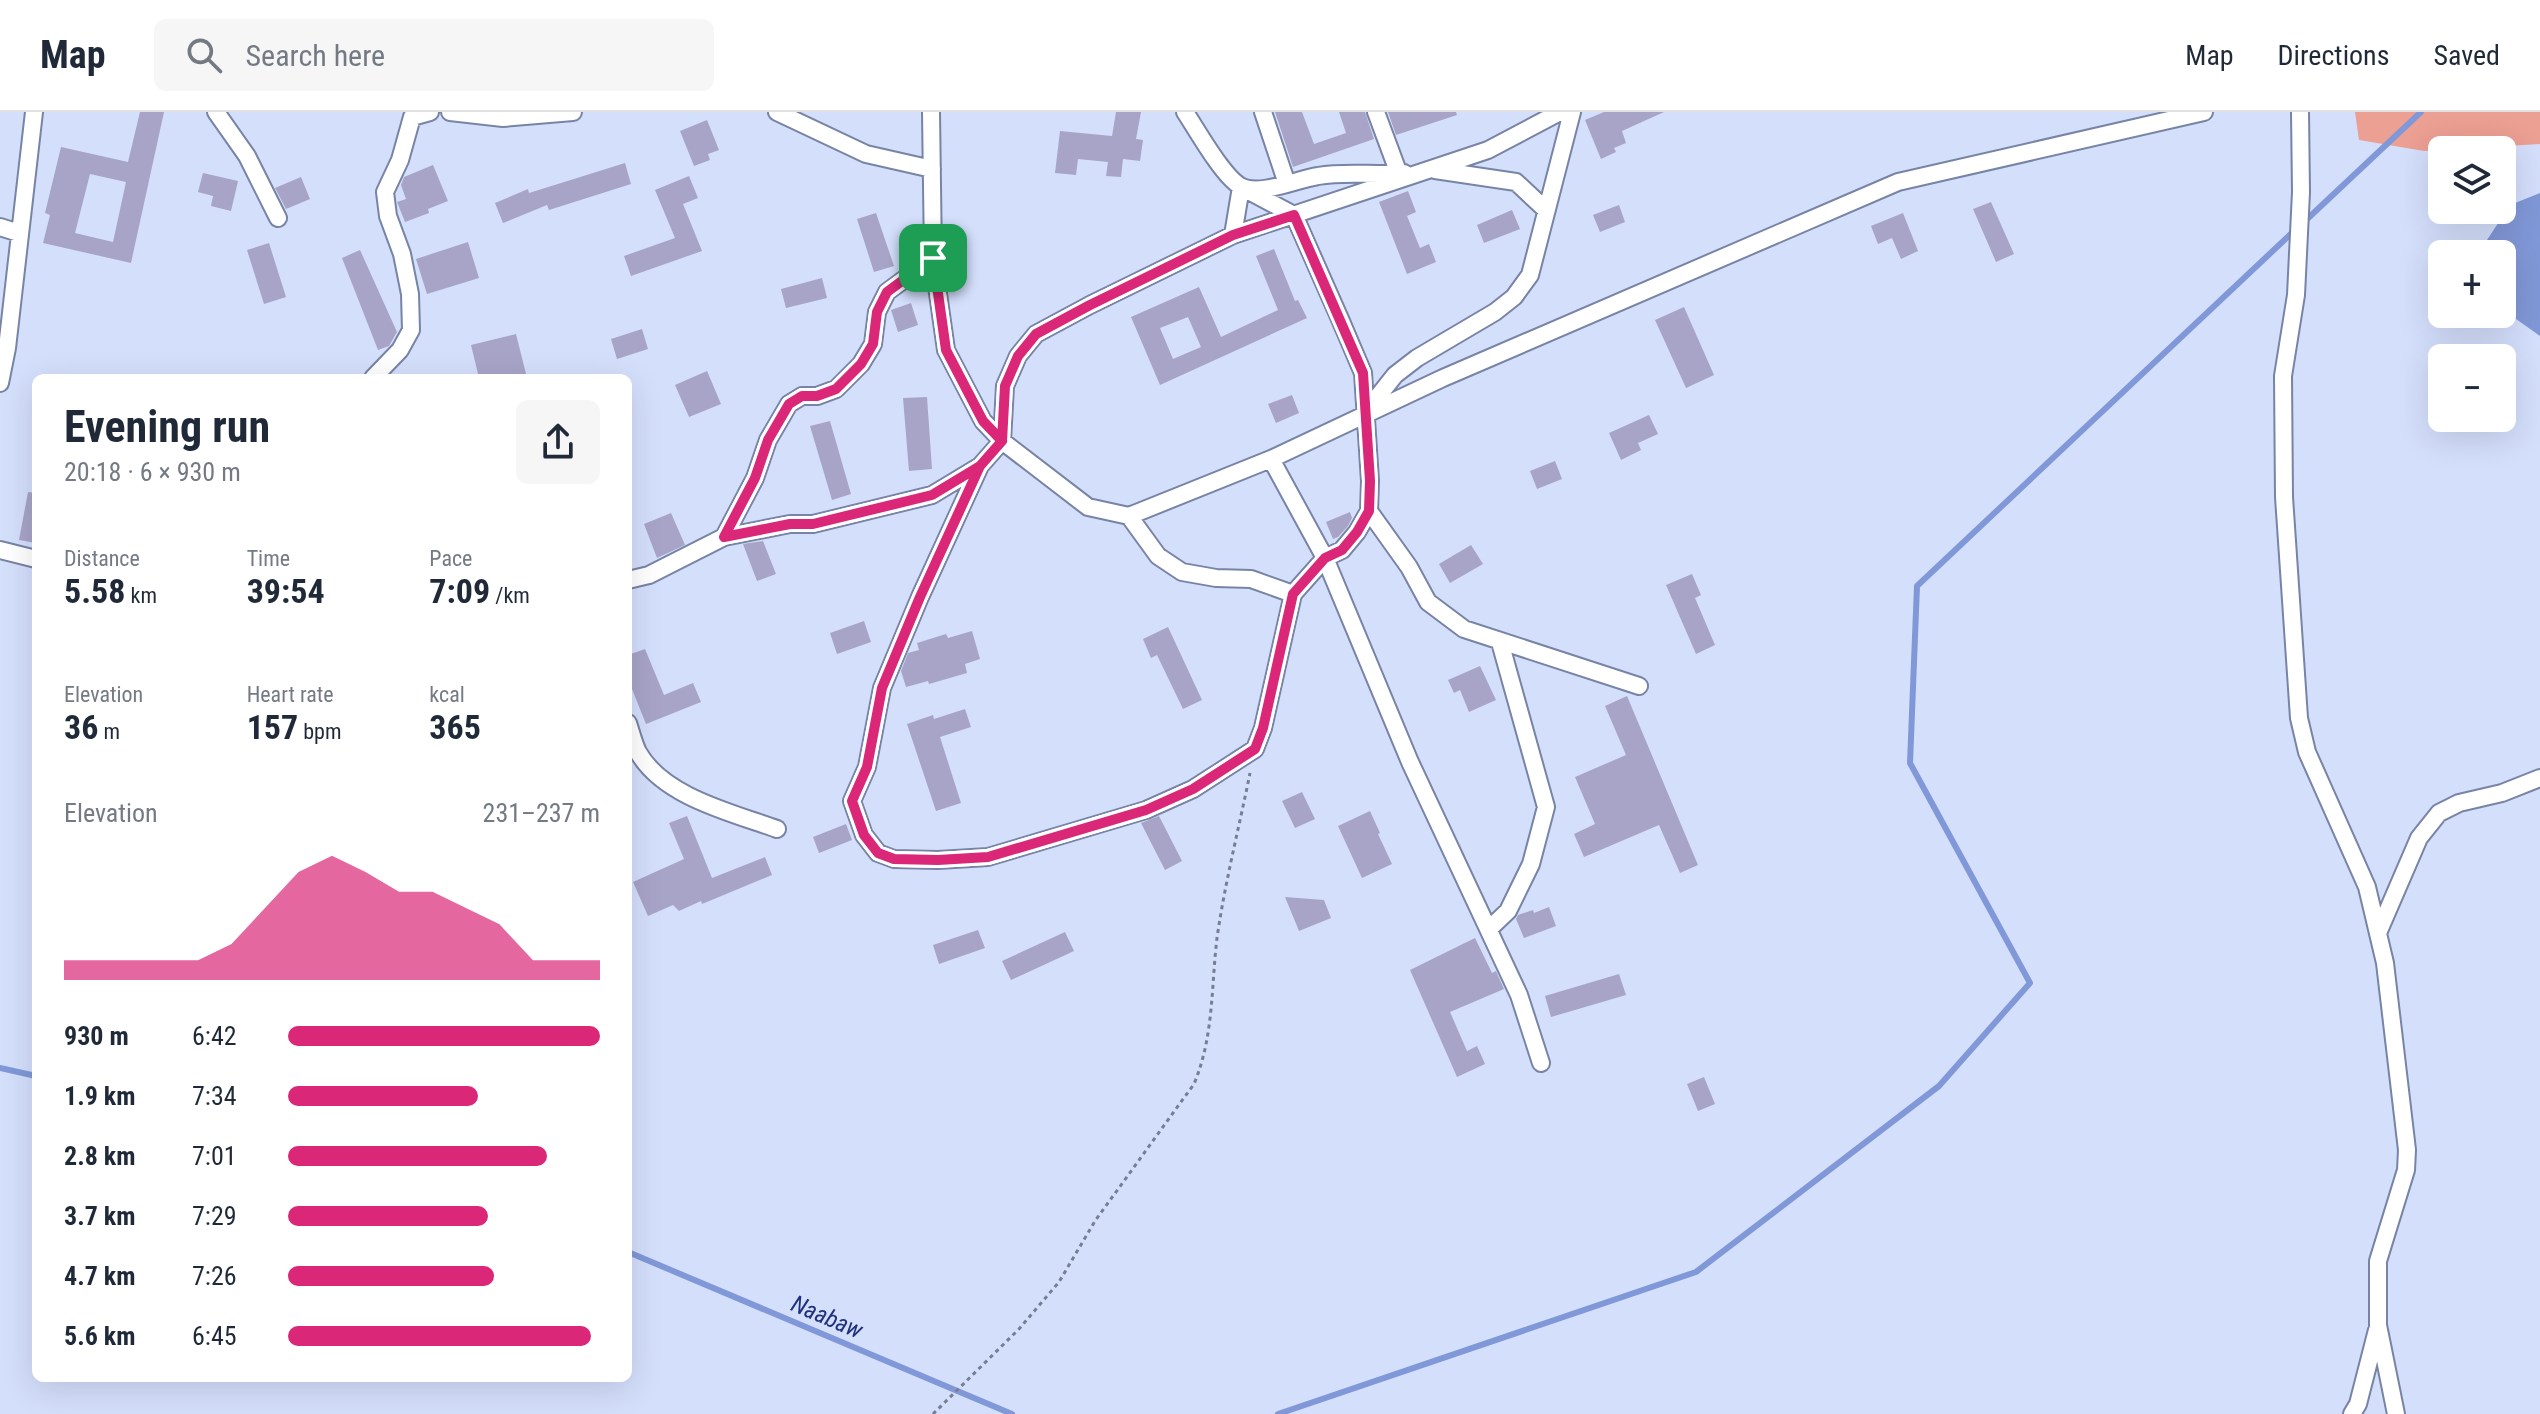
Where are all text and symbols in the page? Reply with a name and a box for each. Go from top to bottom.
search box [154,19,714,91]
text: Map [40,33,106,77]
icon: search [182,33,226,77]
text: Search here [246,38,385,73]
text: Map [2185,39,2234,72]
text: Directions [2278,39,2389,72]
text: Saved [2433,39,2500,72]
map controls [2428,136,2516,432]
button: layers [2428,136,2516,224]
pin [899,224,967,292]
icon: arrive [911,236,955,280]
button: + [2428,240,2516,328]
button: − [2428,344,2516,432]
button: share [516,400,600,484]
text: Evening run [64,401,270,453]
text: 20:18 · 6 × 930 m [64,457,241,487]
text: Distance [64,546,140,571]
text: Time [247,546,290,571]
text: Pace [429,546,472,571]
text: 5.58 [64,571,125,611]
text: 39:54 [247,571,325,611]
text: 7:09 [429,571,490,611]
text: km [125,583,157,608]
text: /km [490,583,530,608]
text: Elevation [64,682,143,707]
text: Heart rate [247,682,334,707]
text: kcal [429,682,465,707]
text: 36 [64,707,98,747]
text: 157 [247,707,298,747]
text: 365 [429,707,481,747]
text: m [98,719,120,744]
text: bpm [298,719,342,744]
text: Elevation [64,798,158,828]
text: 231–237 m [483,798,600,828]
text: 930 m [64,1021,129,1051]
text: 6:42 [192,1021,237,1051]
text: 1.9 km [64,1081,136,1111]
text: 7:34 [192,1081,237,1111]
text: 2.8 km [64,1141,136,1171]
text: 7:01 [192,1141,237,1171]
text: 3.7 km [64,1201,136,1231]
text: 7:29 [192,1201,237,1231]
text: 4.7 km [64,1261,136,1291]
text: 7:26 [192,1261,237,1291]
water label: Naabaw [787,1290,868,1345]
text: 5.6 km [64,1321,136,1351]
text: 6:45 [192,1321,237,1351]

